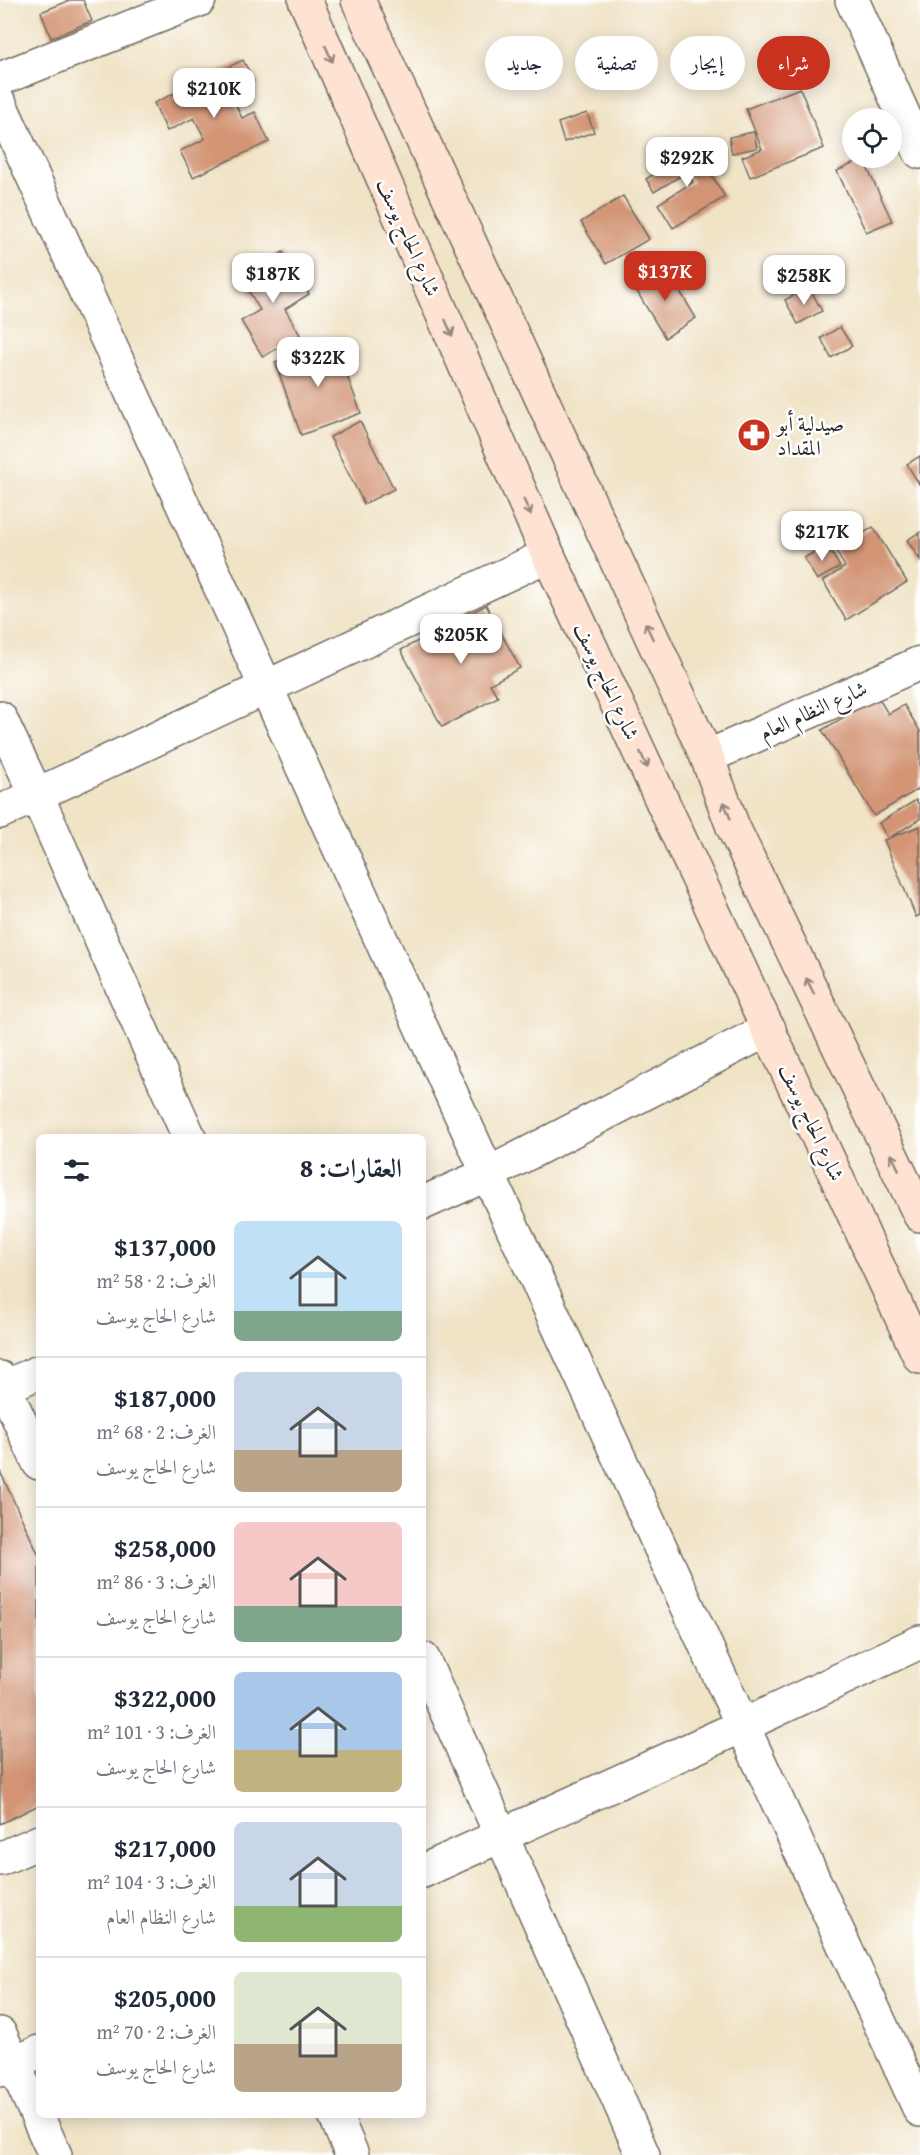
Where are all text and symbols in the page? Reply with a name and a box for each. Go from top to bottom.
chip: جديد [485,36,563,90]
chip: تصفية [575,36,658,90]
chip: إيجار [670,36,745,90]
chip: شراء [757,36,830,90]
one-way arrow [323,44,335,62]
pin: $210K [172,68,256,119]
text: $210K [187,73,241,102]
map controls [842,108,902,168]
button: locate [842,108,902,168]
pin: $292K [645,137,729,188]
text: $292K [660,142,714,171]
street label: شارع الحاج يوسف [365,173,449,303]
pin: $137K [623,251,707,302]
pin: $187K [231,253,315,304]
pin: $258K [762,255,846,306]
text: $137K [638,256,692,285]
text: $187K [246,258,300,287]
text: $258K [777,260,831,289]
one-way arrow [444,319,455,337]
pin: $322K [276,337,360,388]
text: $322K [291,342,345,371]
place label: صيدلية أبو المقداد [775,408,844,463]
pharmacy icon: صيدلية أبو المقداد [736,417,772,453]
one-way arrow [522,497,533,516]
pin: $217K [780,511,864,562]
text: $217K [795,516,849,545]
pin: $205K [419,614,503,665]
street label: شارع الحاج يوسف [563,617,648,747]
text: $205K [434,619,488,648]
one-way arrow [642,623,654,641]
street label: شارع النظام العام [754,672,873,750]
one-way arrow [638,751,650,769]
one-way arrow [720,801,731,820]
one-way arrow [804,978,815,996]
street label: شارع الحاج يوسف [768,1058,853,1188]
text: العقارات: 8 [300,1148,402,1187]
one-way arrow [888,1153,900,1171]
icon: filters [60,1154,93,1187]
text: $137,000 [114,1227,216,1266]
icon: home [282,1245,354,1317]
text: الغرف: 2 · 58 m² [97,1266,216,1295]
text: شارع الحاج يوسف [96,1301,216,1330]
text: $187,000 [114,1378,216,1417]
icon: home [282,1396,354,1468]
text: الغرف: 2 · 68 m² [97,1417,216,1446]
text: شارع الحاج يوسف [96,1452,216,1481]
text: $258,000 [114,1528,216,1567]
icon: home [282,1546,354,1618]
text: الغرف: 3 · 86 m² [97,1567,216,1596]
text: شارع الحاج يوسف [96,1602,216,1631]
text: $322,000 [114,1678,216,1717]
icon: home [282,1696,354,1768]
text: الغرف: 3 · 101 m² [87,1717,216,1746]
text: شارع الحاج يوسف [96,1752,216,1781]
text: $217,000 [114,1828,216,1867]
icon: home [282,1846,354,1918]
text: الغرف: 3 · 104 m² [87,1867,216,1896]
text: شارع النظام العام [106,1902,216,1931]
text: $205,000 [114,1978,216,2017]
icon: home [282,1996,354,2068]
text: الغرف: 2 · 70 m² [97,2017,216,2046]
text: شارع الحاج يوسف [96,2052,216,2081]

